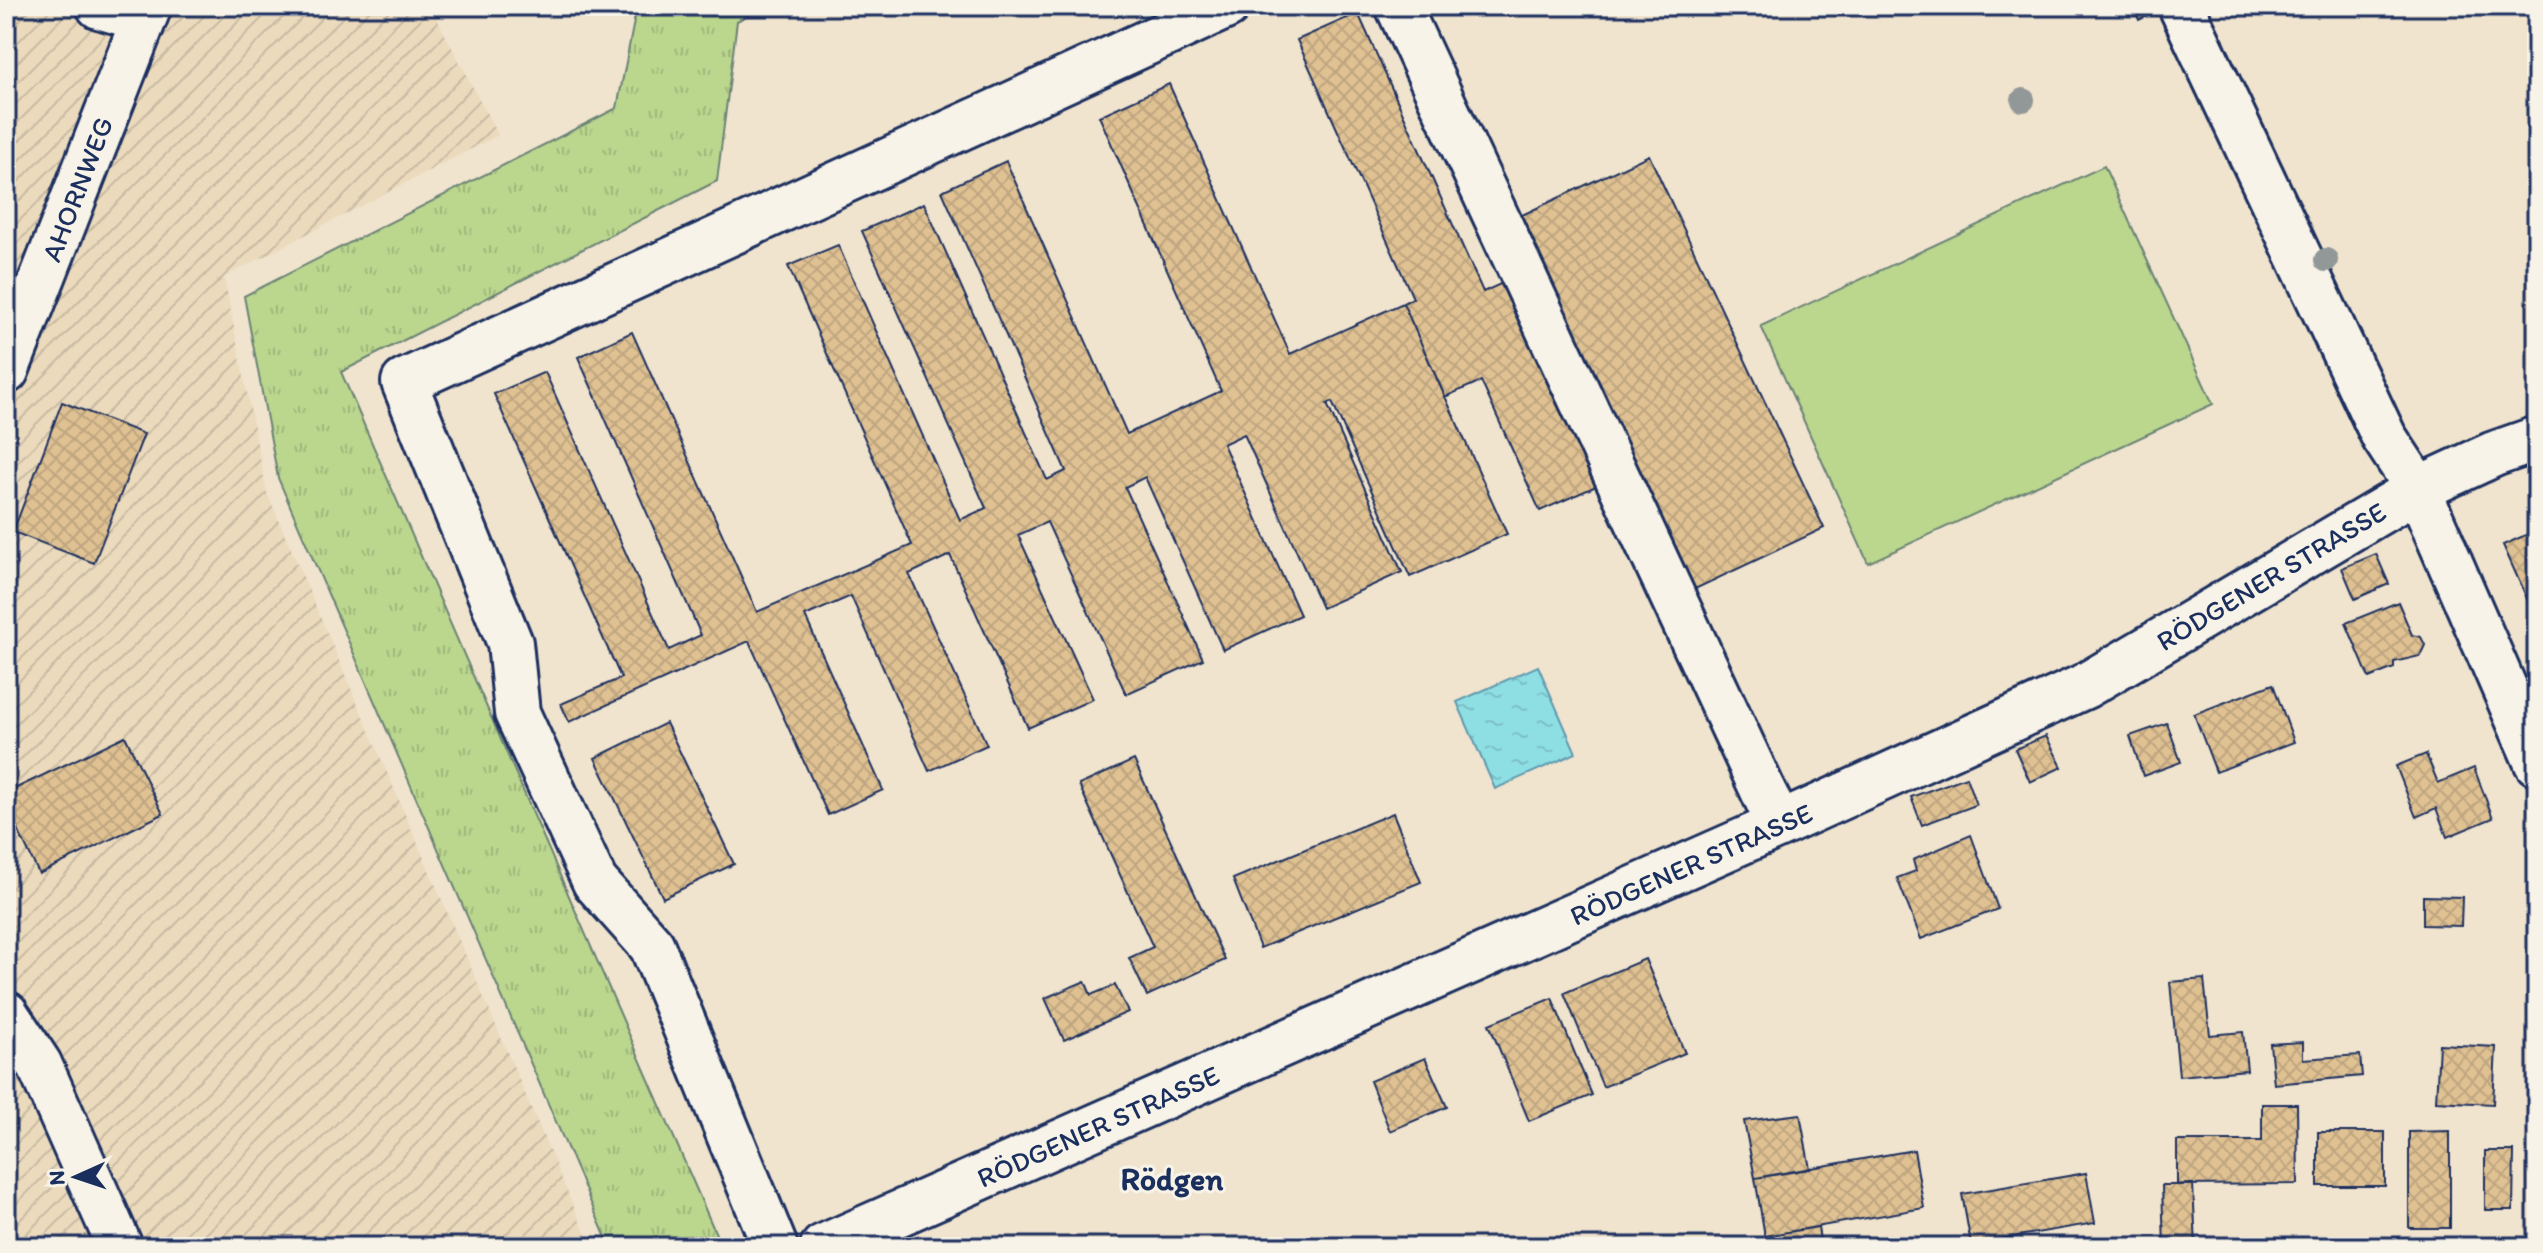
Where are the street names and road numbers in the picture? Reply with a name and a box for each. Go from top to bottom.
street label: AHORNWEG [34,112,120,266]
street label: RÖDGENER STRASSE [2150,494,2392,658]
street label: RÖDGENER STRASSE [1565,795,1817,933]
street label: RÖDGENER STRASSE [972,1057,1224,1195]

